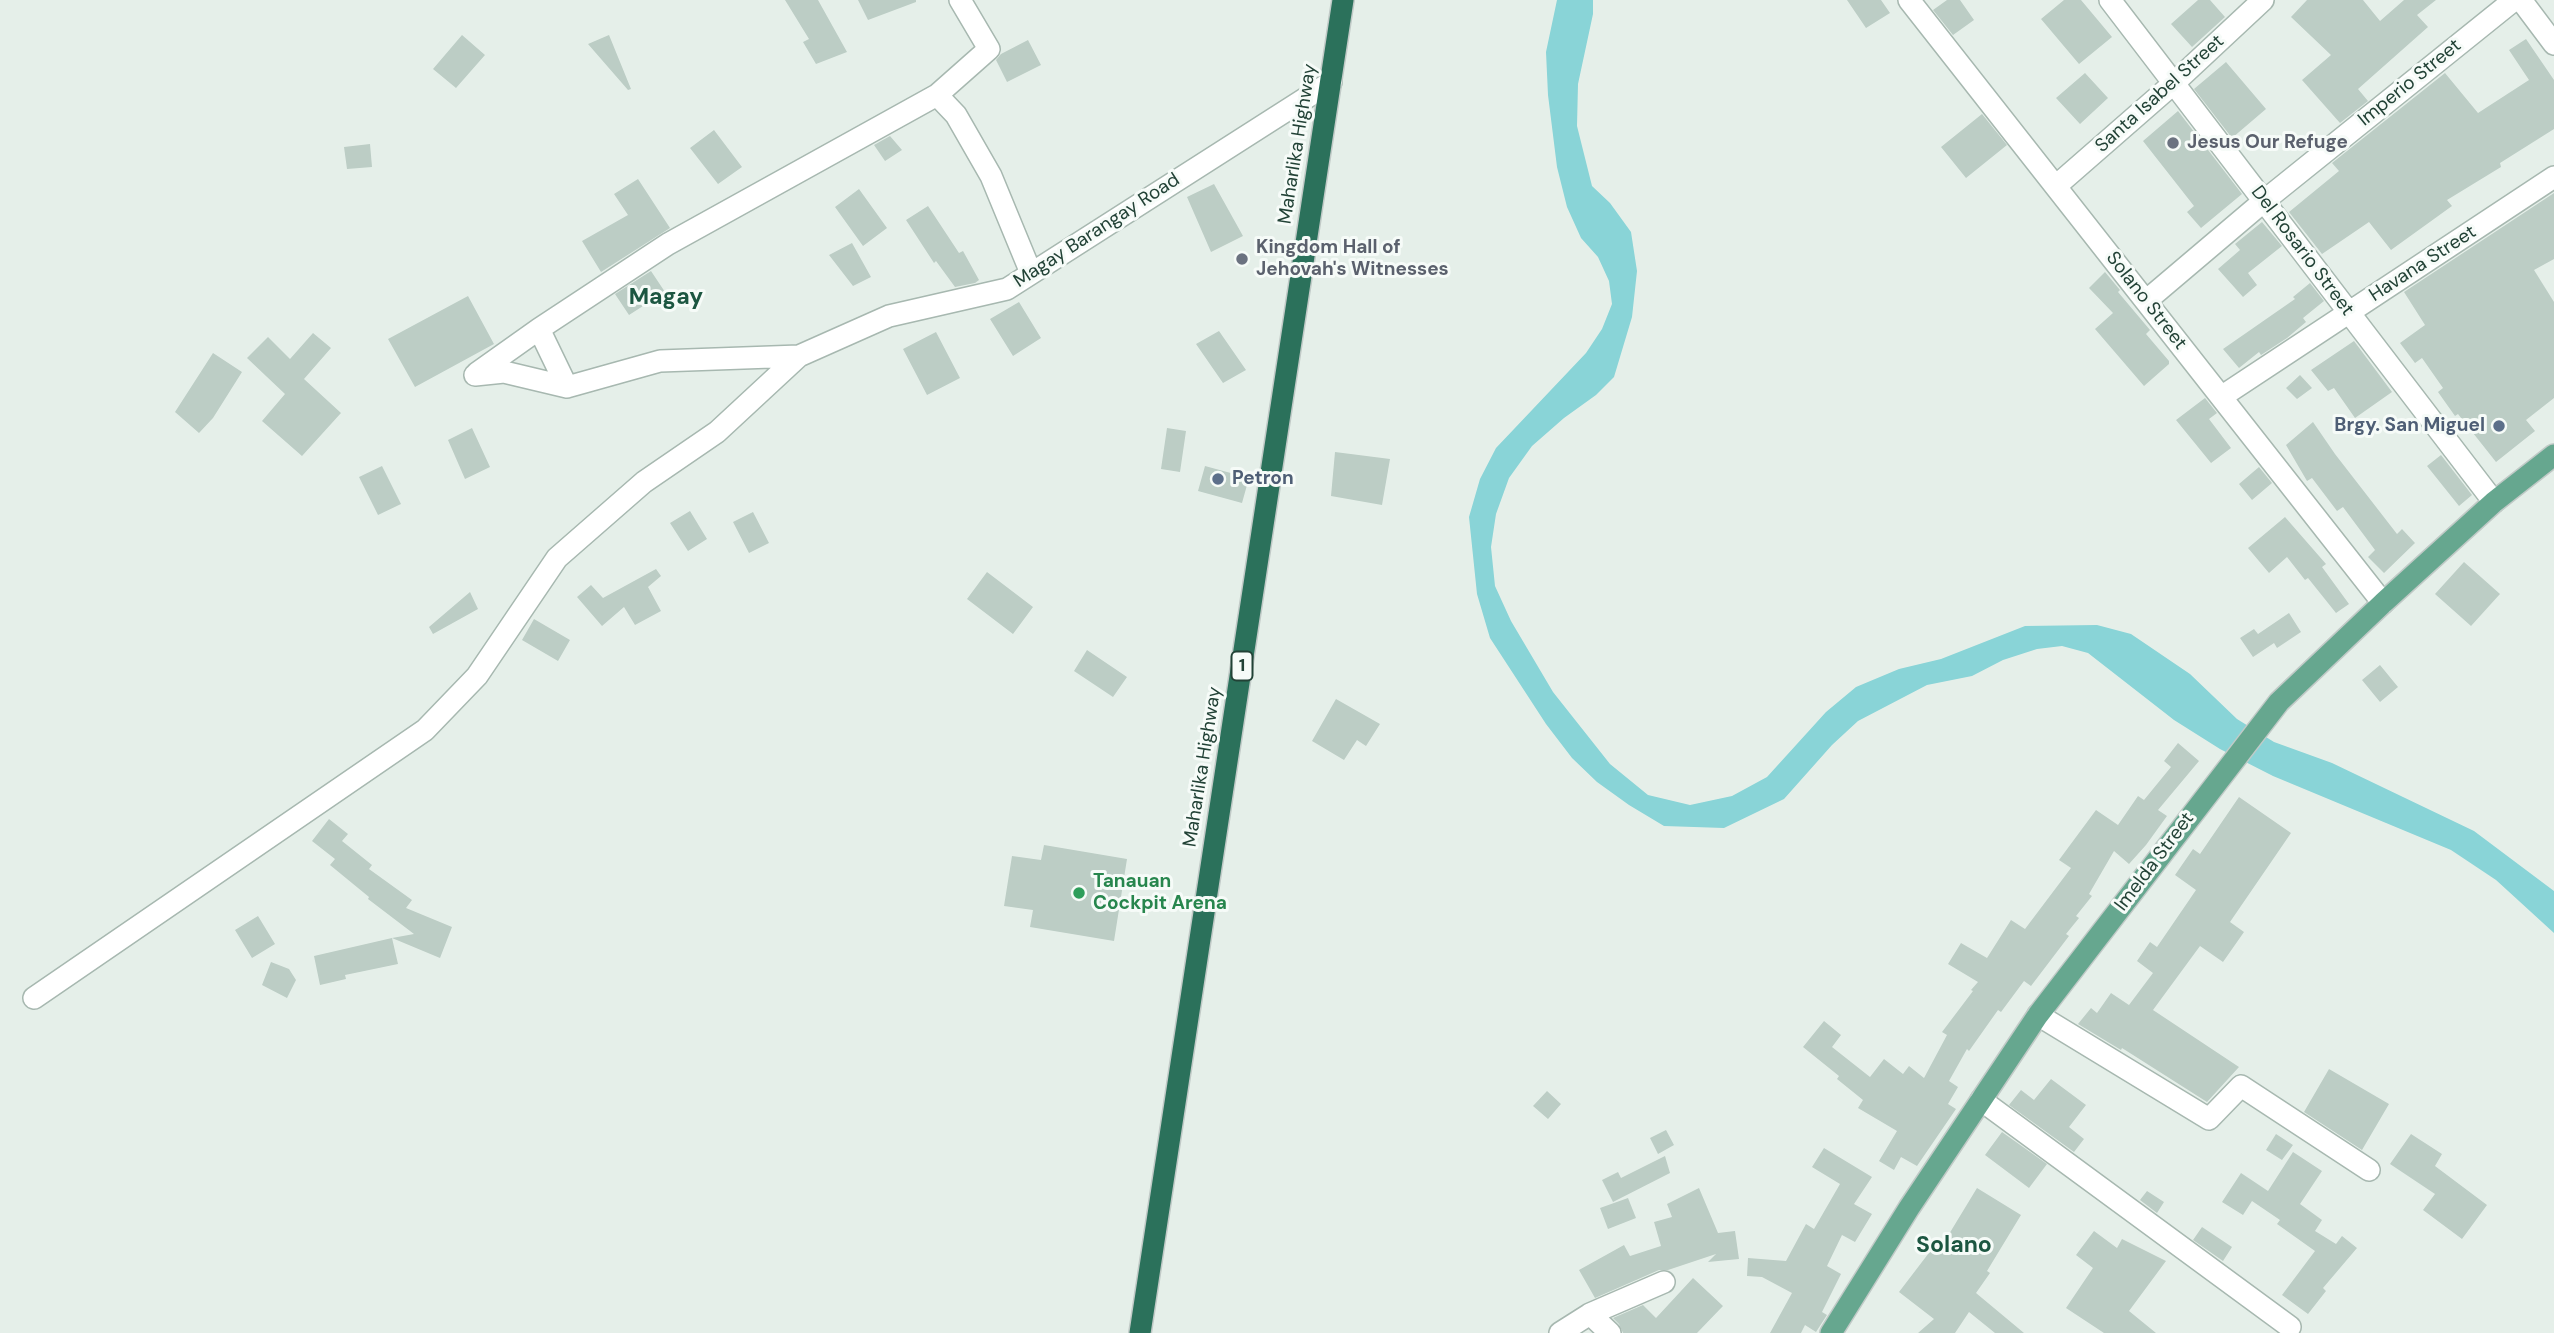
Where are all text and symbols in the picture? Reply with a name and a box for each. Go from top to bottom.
street label: Santa Isabel Street [2091,30,2229,158]
street label: Imperio Street [2354,35,2466,131]
street label: Maharlika Highway [1274,62,1322,226]
place label: Jesus Our Refuge [2187,132,2348,154]
marker: Jesus Our Refuge [2165,135,2181,151]
street label: Magay Barangay Road [1010,169,1184,293]
street label: Del Rosario Street [2246,182,2358,320]
street label: Havana Street [2365,221,2481,307]
place label: Kingdom Hall of Jehovah's Witnesses [1256,237,1449,281]
street label: Solano Street [2101,248,2191,354]
marker: Kingdom Hall of Jehovah's Witnesses [1234,251,1250,267]
district label: Magay [629,284,703,312]
place label: Brgy. San Miguel [2334,415,2485,437]
marker: Brgy. San Miguel [2491,418,2507,434]
place label: Petron [1232,468,1294,490]
marker: Petron [1210,471,1226,487]
road number: 1 [1232,652,1252,680]
street label: Maharlika Highway [1179,685,1227,849]
street label: Imelda Street [2111,808,2199,916]
place label: Tanauan Cockpit Arena [1093,871,1227,915]
marker: Tanauan Cockpit Arena [1071,885,1087,901]
district label: Solano [1916,1232,1992,1260]

